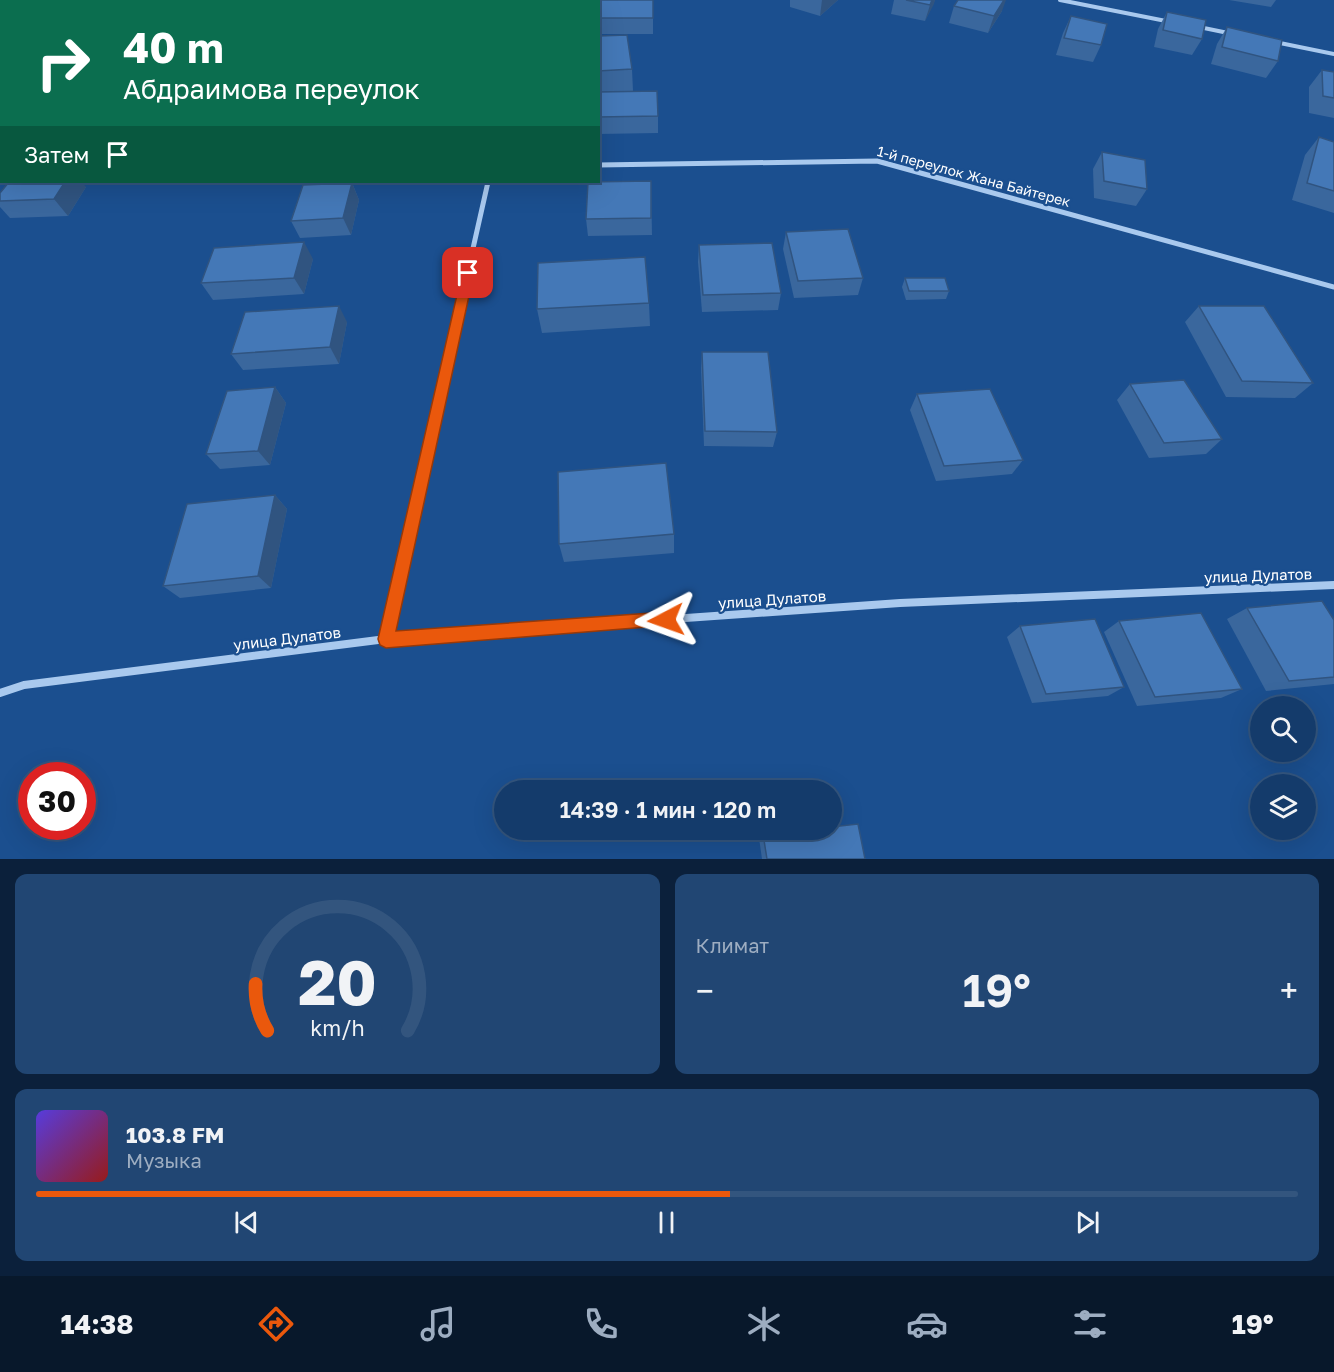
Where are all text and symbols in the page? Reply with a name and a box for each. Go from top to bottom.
text: 40 m [123,22,224,72]
icon: right [24,24,102,102]
text: Абдраимова переулок [123,73,420,105]
icon: arrive [101,138,134,171]
text: Затем [24,141,89,168]
street label: 1-й переулок Жана Байтерек [876,142,1072,210]
pin [442,247,493,298]
icon: arrive [451,256,484,289]
street label: улица Дулатов [1204,564,1312,586]
street label: улица Дулатов [717,586,827,612]
position arrow [634,588,698,652]
street label: улица Дулатов [232,622,342,654]
map controls [1250,696,1316,840]
button: search [1250,696,1316,762]
speed limit sign: 30 [18,762,96,840]
button: layers [1250,774,1316,840]
text: 14:39 · 1 мин · 120 m [560,796,776,823]
text: Климат [696,933,769,957]
text: 20 [298,944,377,1019]
text: 19° [963,963,1031,1017]
text: − [696,971,714,1010]
text: + [1280,971,1298,1010]
text: km/h [310,1015,365,1041]
text: 103.8 FM [126,1121,224,1148]
text: Музыка [126,1148,202,1172]
icon: previous [230,1206,263,1239]
icon: pause [650,1206,683,1239]
icon: next [1071,1206,1104,1239]
icon: directions [255,1303,297,1345]
icon: music [417,1303,459,1345]
icon: phone [580,1303,622,1345]
icon: climate [743,1303,785,1345]
icon: car [906,1303,948,1345]
icon: filters [1069,1303,1111,1345]
text: 14:38 [60,1308,134,1340]
text: 19° [1232,1308,1273,1340]

